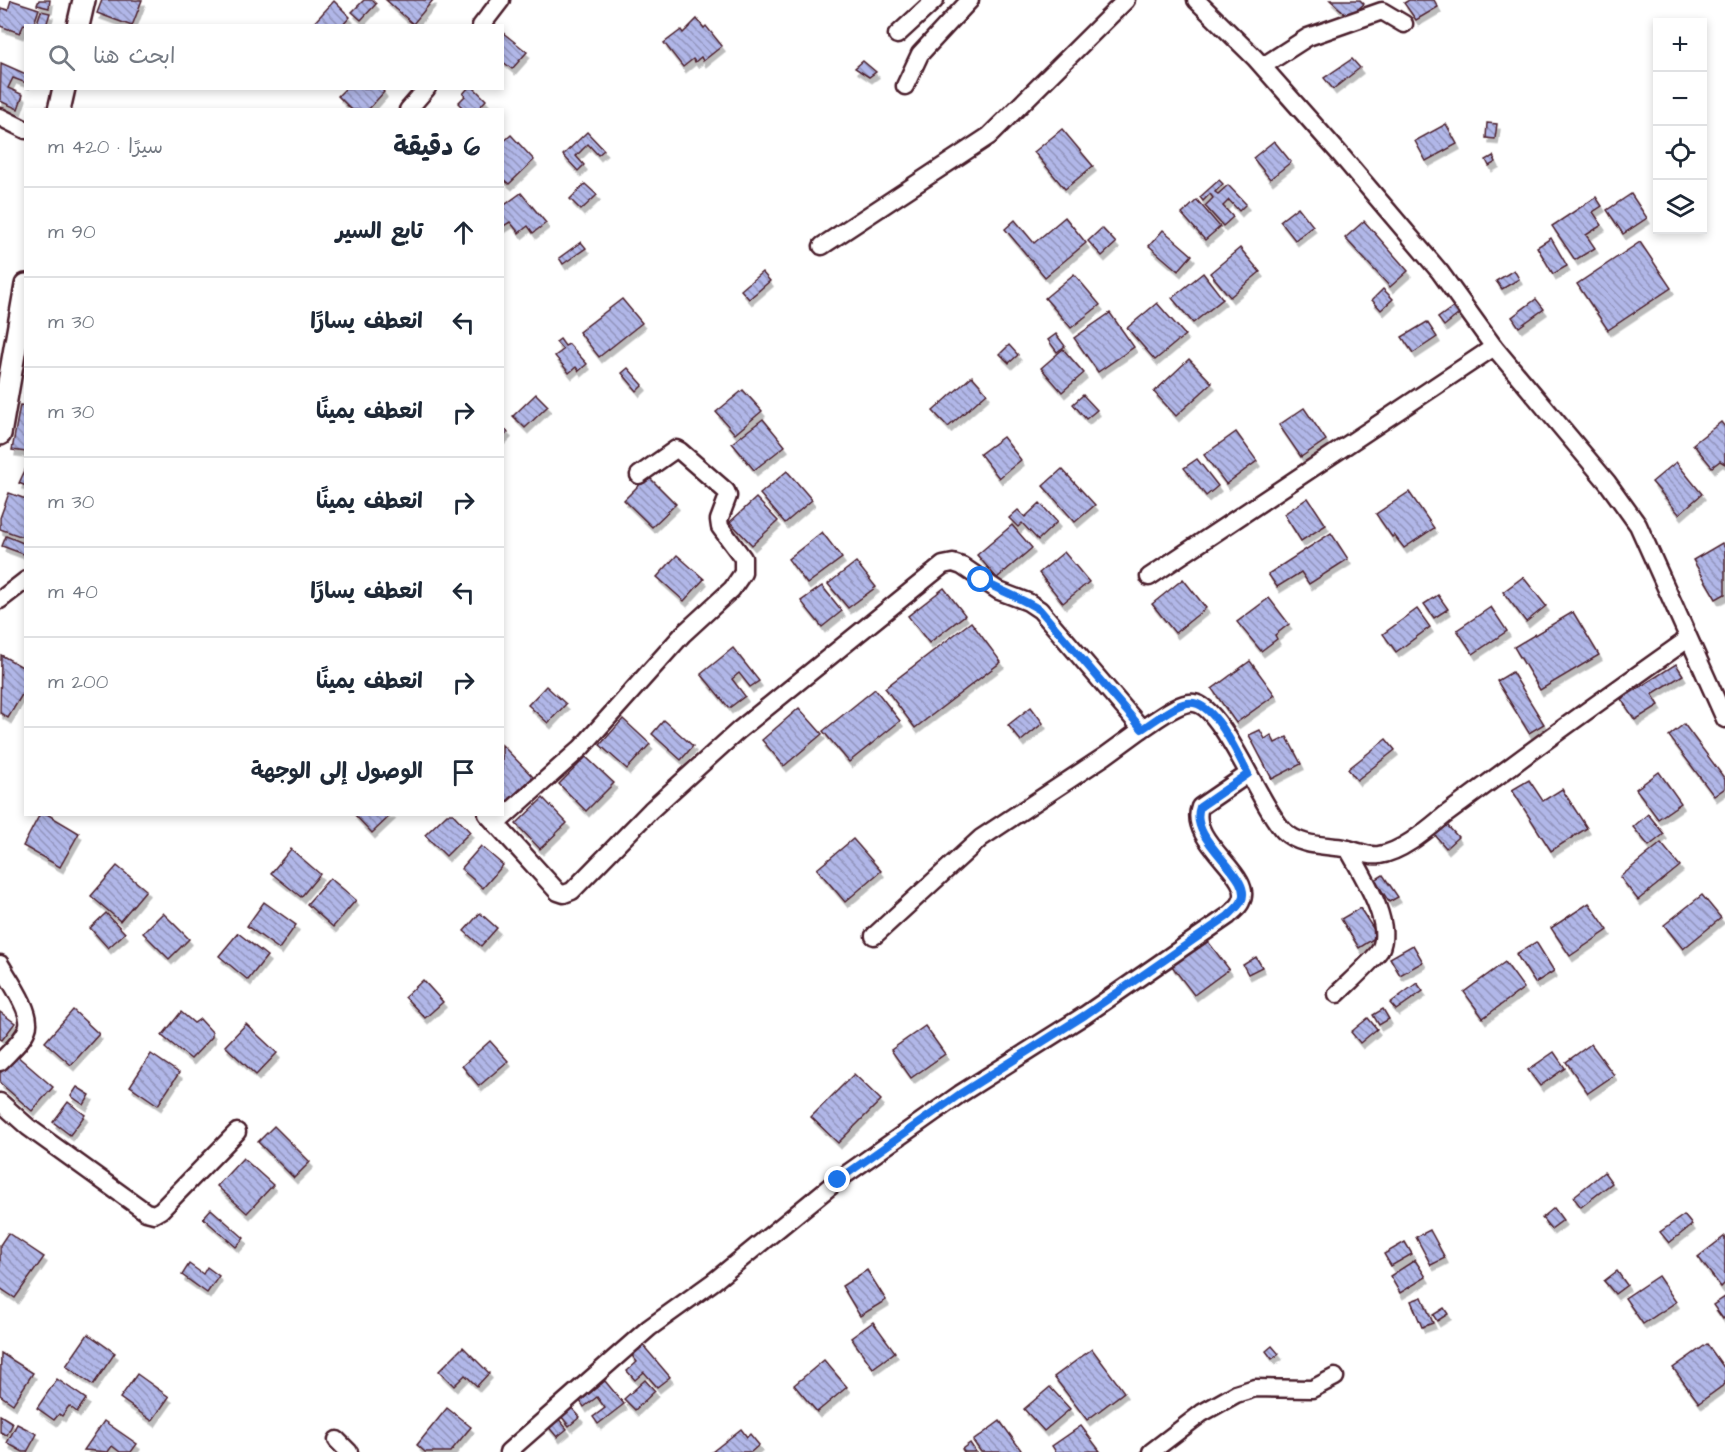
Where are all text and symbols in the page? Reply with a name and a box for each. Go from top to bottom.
map controls [1653,18,1707,234]
button: + [1653,18,1707,72]
search box [24,24,504,90]
icon: search [45,41,78,74]
text: ابحث هنا [93,41,175,72]
button: − [1653,72,1707,126]
button: locate [1653,126,1707,180]
text: 6 دقيقة [393,129,480,165]
text: سيرًا · 420 m [48,133,163,161]
button: layers [1653,180,1707,234]
text: تابع السير [336,216,423,247]
icon: ahead [447,216,480,249]
text: 90 m [48,218,96,246]
text: انعطف يسارًا [310,306,423,337]
icon: left [447,306,480,339]
text: 30 m [48,308,94,336]
text: انعطف يمينًا [316,396,423,427]
icon: right [447,396,480,429]
text: 30 m [48,398,94,426]
text: انعطف يمينًا [316,486,423,517]
icon: right [447,486,480,519]
text: 30 m [48,488,94,516]
route start [967,566,993,592]
text: انعطف يسارًا [310,576,423,607]
icon: left [447,576,480,609]
text: 40 m [48,578,98,606]
text: انعطف يمينًا [316,666,423,697]
icon: right [447,666,480,699]
text: 200 m [48,668,108,696]
text: الوصول إلى الوجهة [251,756,423,787]
icon: arrive [447,756,480,789]
route end [824,1166,850,1192]

